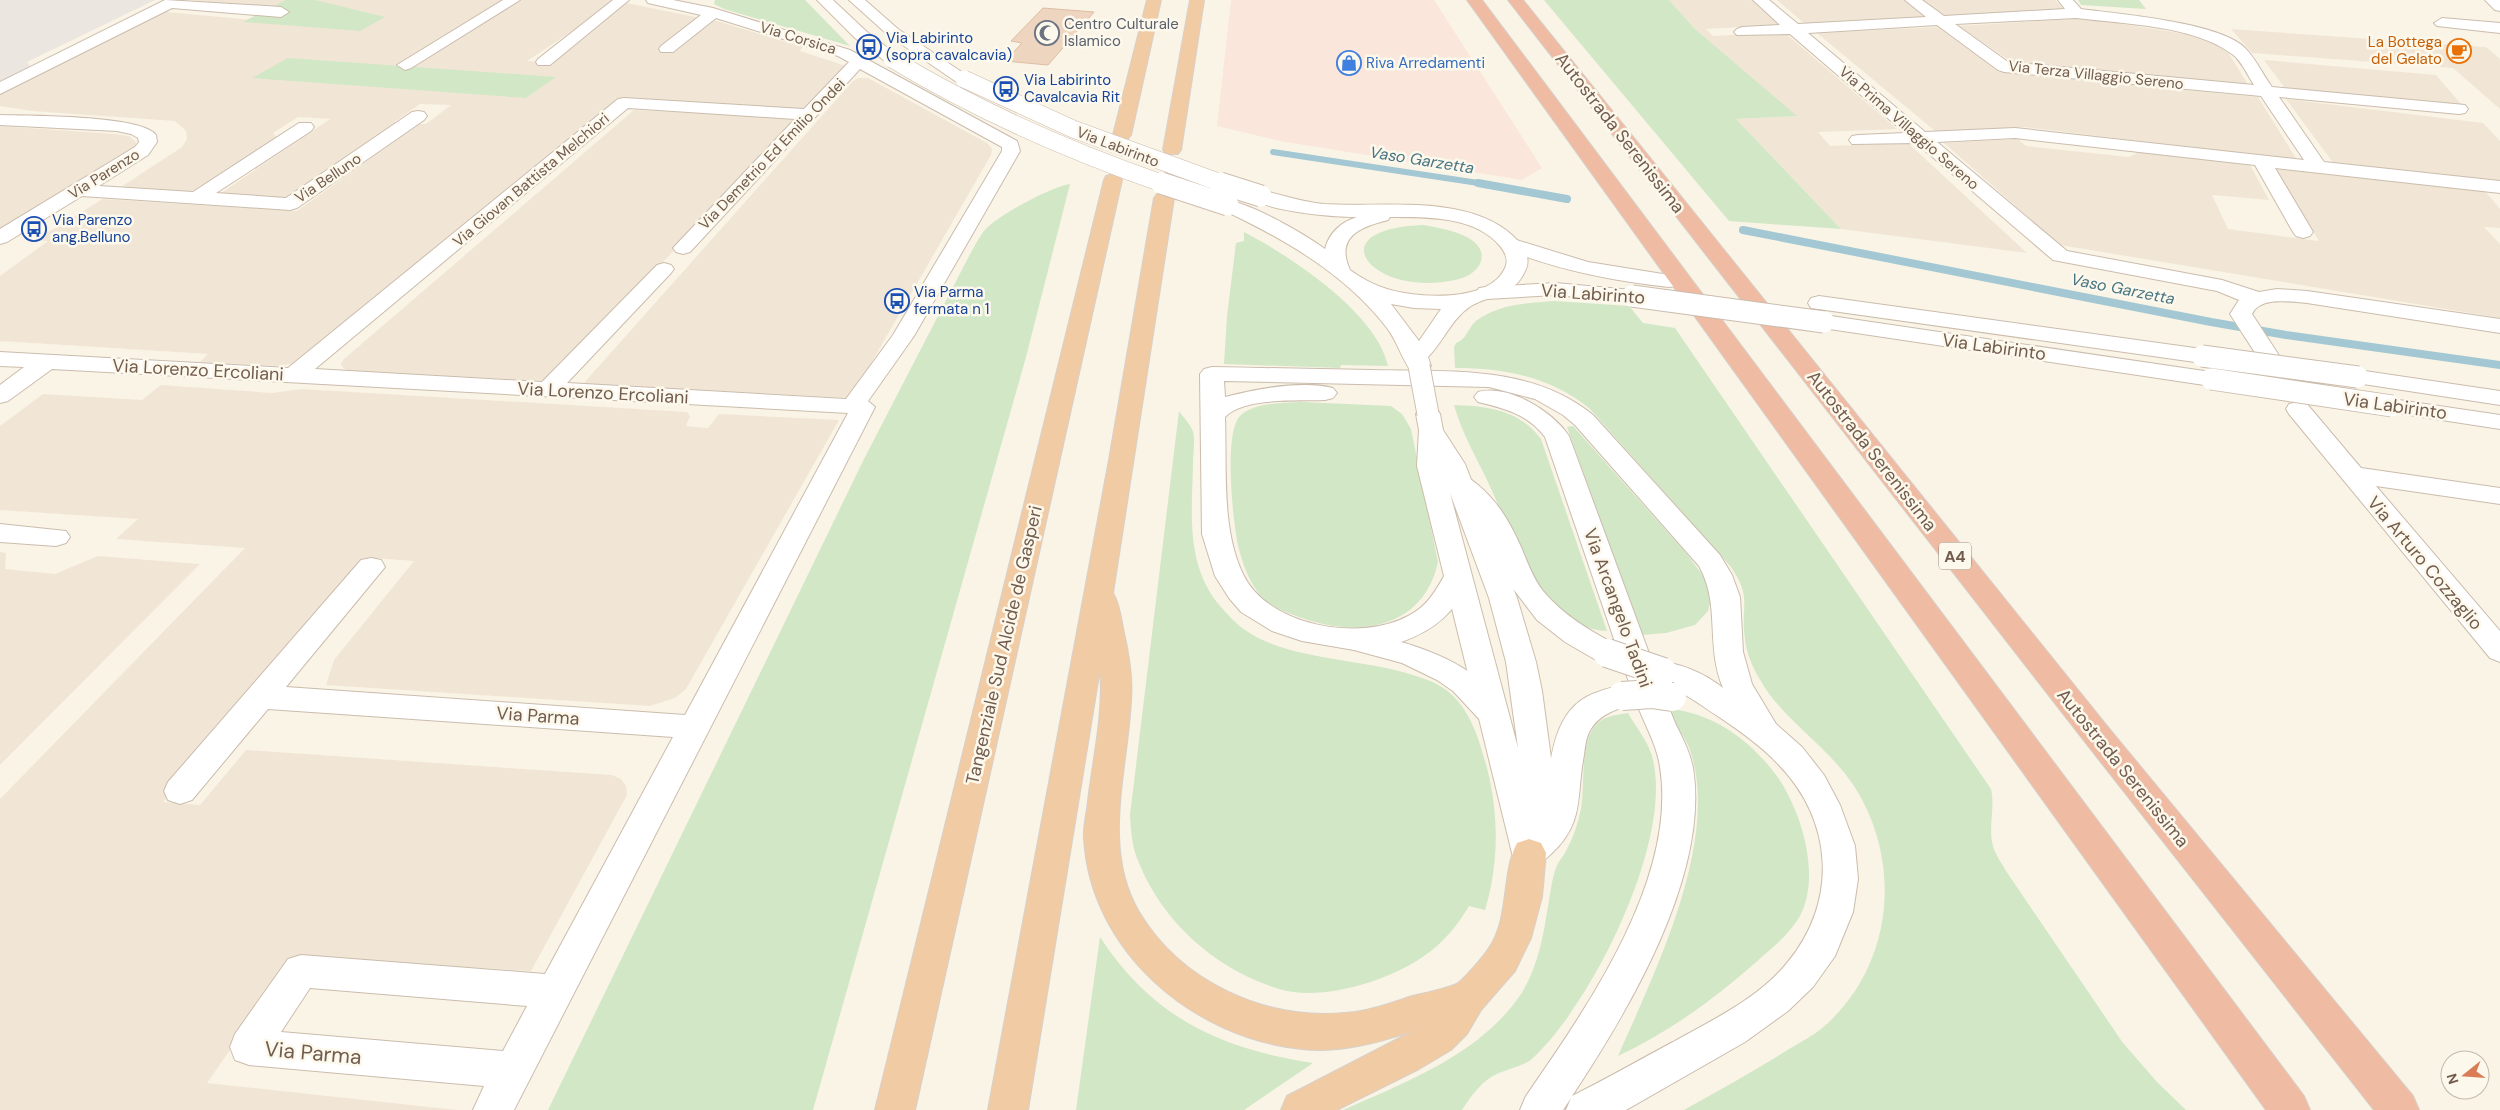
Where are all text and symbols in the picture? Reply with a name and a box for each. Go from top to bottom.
place label: Centro Culturale Islamico [1064,14,1179,51]
street label: Via Corsica [757,17,839,59]
mosque icon: Centro Culturale Islamico [1034,20,1060,46]
place label: Via Labirinto (sopra cavalcavia) [886,28,1012,65]
place label: La Bottega del Gelato [2368,32,2442,69]
bus stop icon: Via Labirinto (sopra cavalcavia) [856,34,882,60]
cafe icon: La Bottega del Gelato [2446,38,2472,64]
street label: Autostrada Serenissima [1550,48,1690,218]
shop icon: Riva Arredamenti [1336,50,1362,76]
place label: Riva Arredamenti [1366,53,1485,73]
street label: Via Terza Villaggio Sereno [2007,56,2185,94]
street label: Via Prima Villaggio Sereno [1835,62,1983,194]
place label: Via Labirinto Cavalcavia Rit [1024,70,1120,107]
street label: Via Demetrio Ed Emilio Ondei [694,74,850,234]
bus stop icon: Via Labirinto Cavalcavia Rit [993,76,1019,102]
street label: Via Giovan Battista Melchiori [449,109,613,251]
street label: Via Labirinto [1074,122,1162,172]
water label: Vaso Garzetta [1368,141,1476,179]
street label: Via Parenzo [65,144,144,204]
street label: Via Belluno [291,148,365,208]
place label: Via Parenzo ang.Belluno [52,210,133,247]
bus stop icon: Via Parenzo ang.Belluno [21,216,47,242]
water label: Vaso Garzetta [2069,269,2177,309]
street label: Via Labirinto [1540,278,1646,310]
place label: Via Parma fermata n 1 [914,282,990,319]
bus stop icon: Via Parma fermata n 1 [884,288,910,314]
street label: Via Labirinto [1941,328,2047,366]
street label: Via Lorenzo Ercoliani [112,354,284,386]
street label: Autostrada Serenissima [1802,366,1942,536]
street label: Via Lorenzo Ercoliani [517,377,689,409]
street label: Via Labirinto [2342,387,2448,425]
street label: Via Arturo Cozzaglio [2362,491,2488,635]
street label: Tangenziale Sud Alcide de Gasperi [960,503,1048,787]
street label: Via Arcangelo Tadini [1578,525,1658,691]
road number: A4 [1939,542,1971,570]
street label: Autostrada Serenissima [2051,684,2195,852]
street label: Via Parma [496,701,580,731]
street label: Via Parma [263,1035,363,1071]
north arrow [2440,1050,2490,1100]
text: N [2442,1071,2463,1086]

